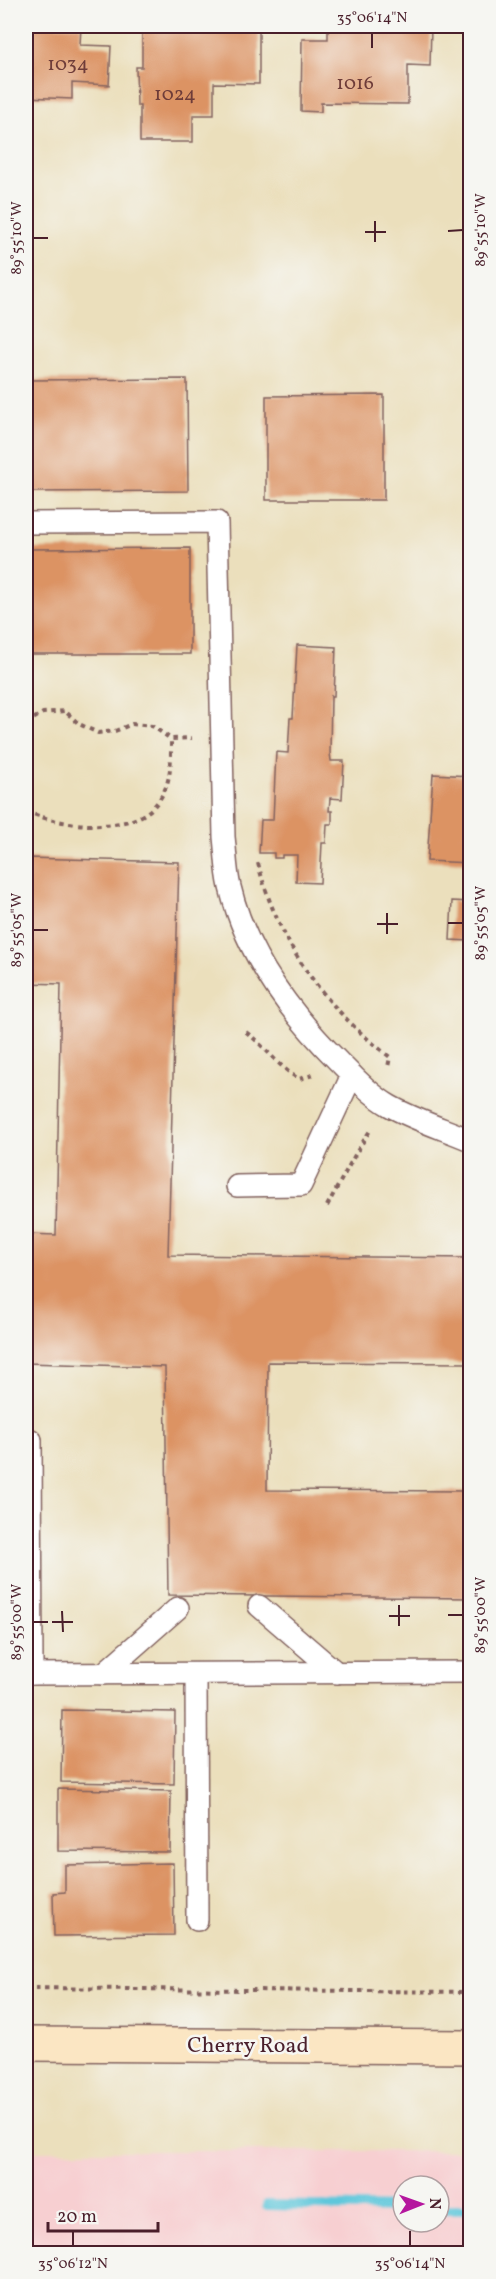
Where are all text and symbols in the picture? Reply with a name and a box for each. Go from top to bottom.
text: 35°06'14"N [337,8,407,29]
house number: 1034 [47,51,89,79]
house number: 1016 [336,70,374,98]
house number: 1024 [154,81,196,109]
text: 89°55'10"W [471,193,492,267]
text: 89°55'10"W [7,201,28,275]
text: 89°55'05"W [471,886,492,960]
text: 89°55'05"W [7,893,28,967]
text: 89°55'00"W [471,1577,492,1653]
text: 89°55'00"W [7,1584,28,1660]
street label: Cherry Road [187,2031,309,2062]
north arrow [391,2174,451,2234]
scale bar [48,2195,158,2233]
text: N [423,2198,445,2210]
text: 20 m [57,2205,97,2230]
text: 35°06'12"N [38,2254,108,2275]
text: 35°06'14"N [375,2254,445,2275]

